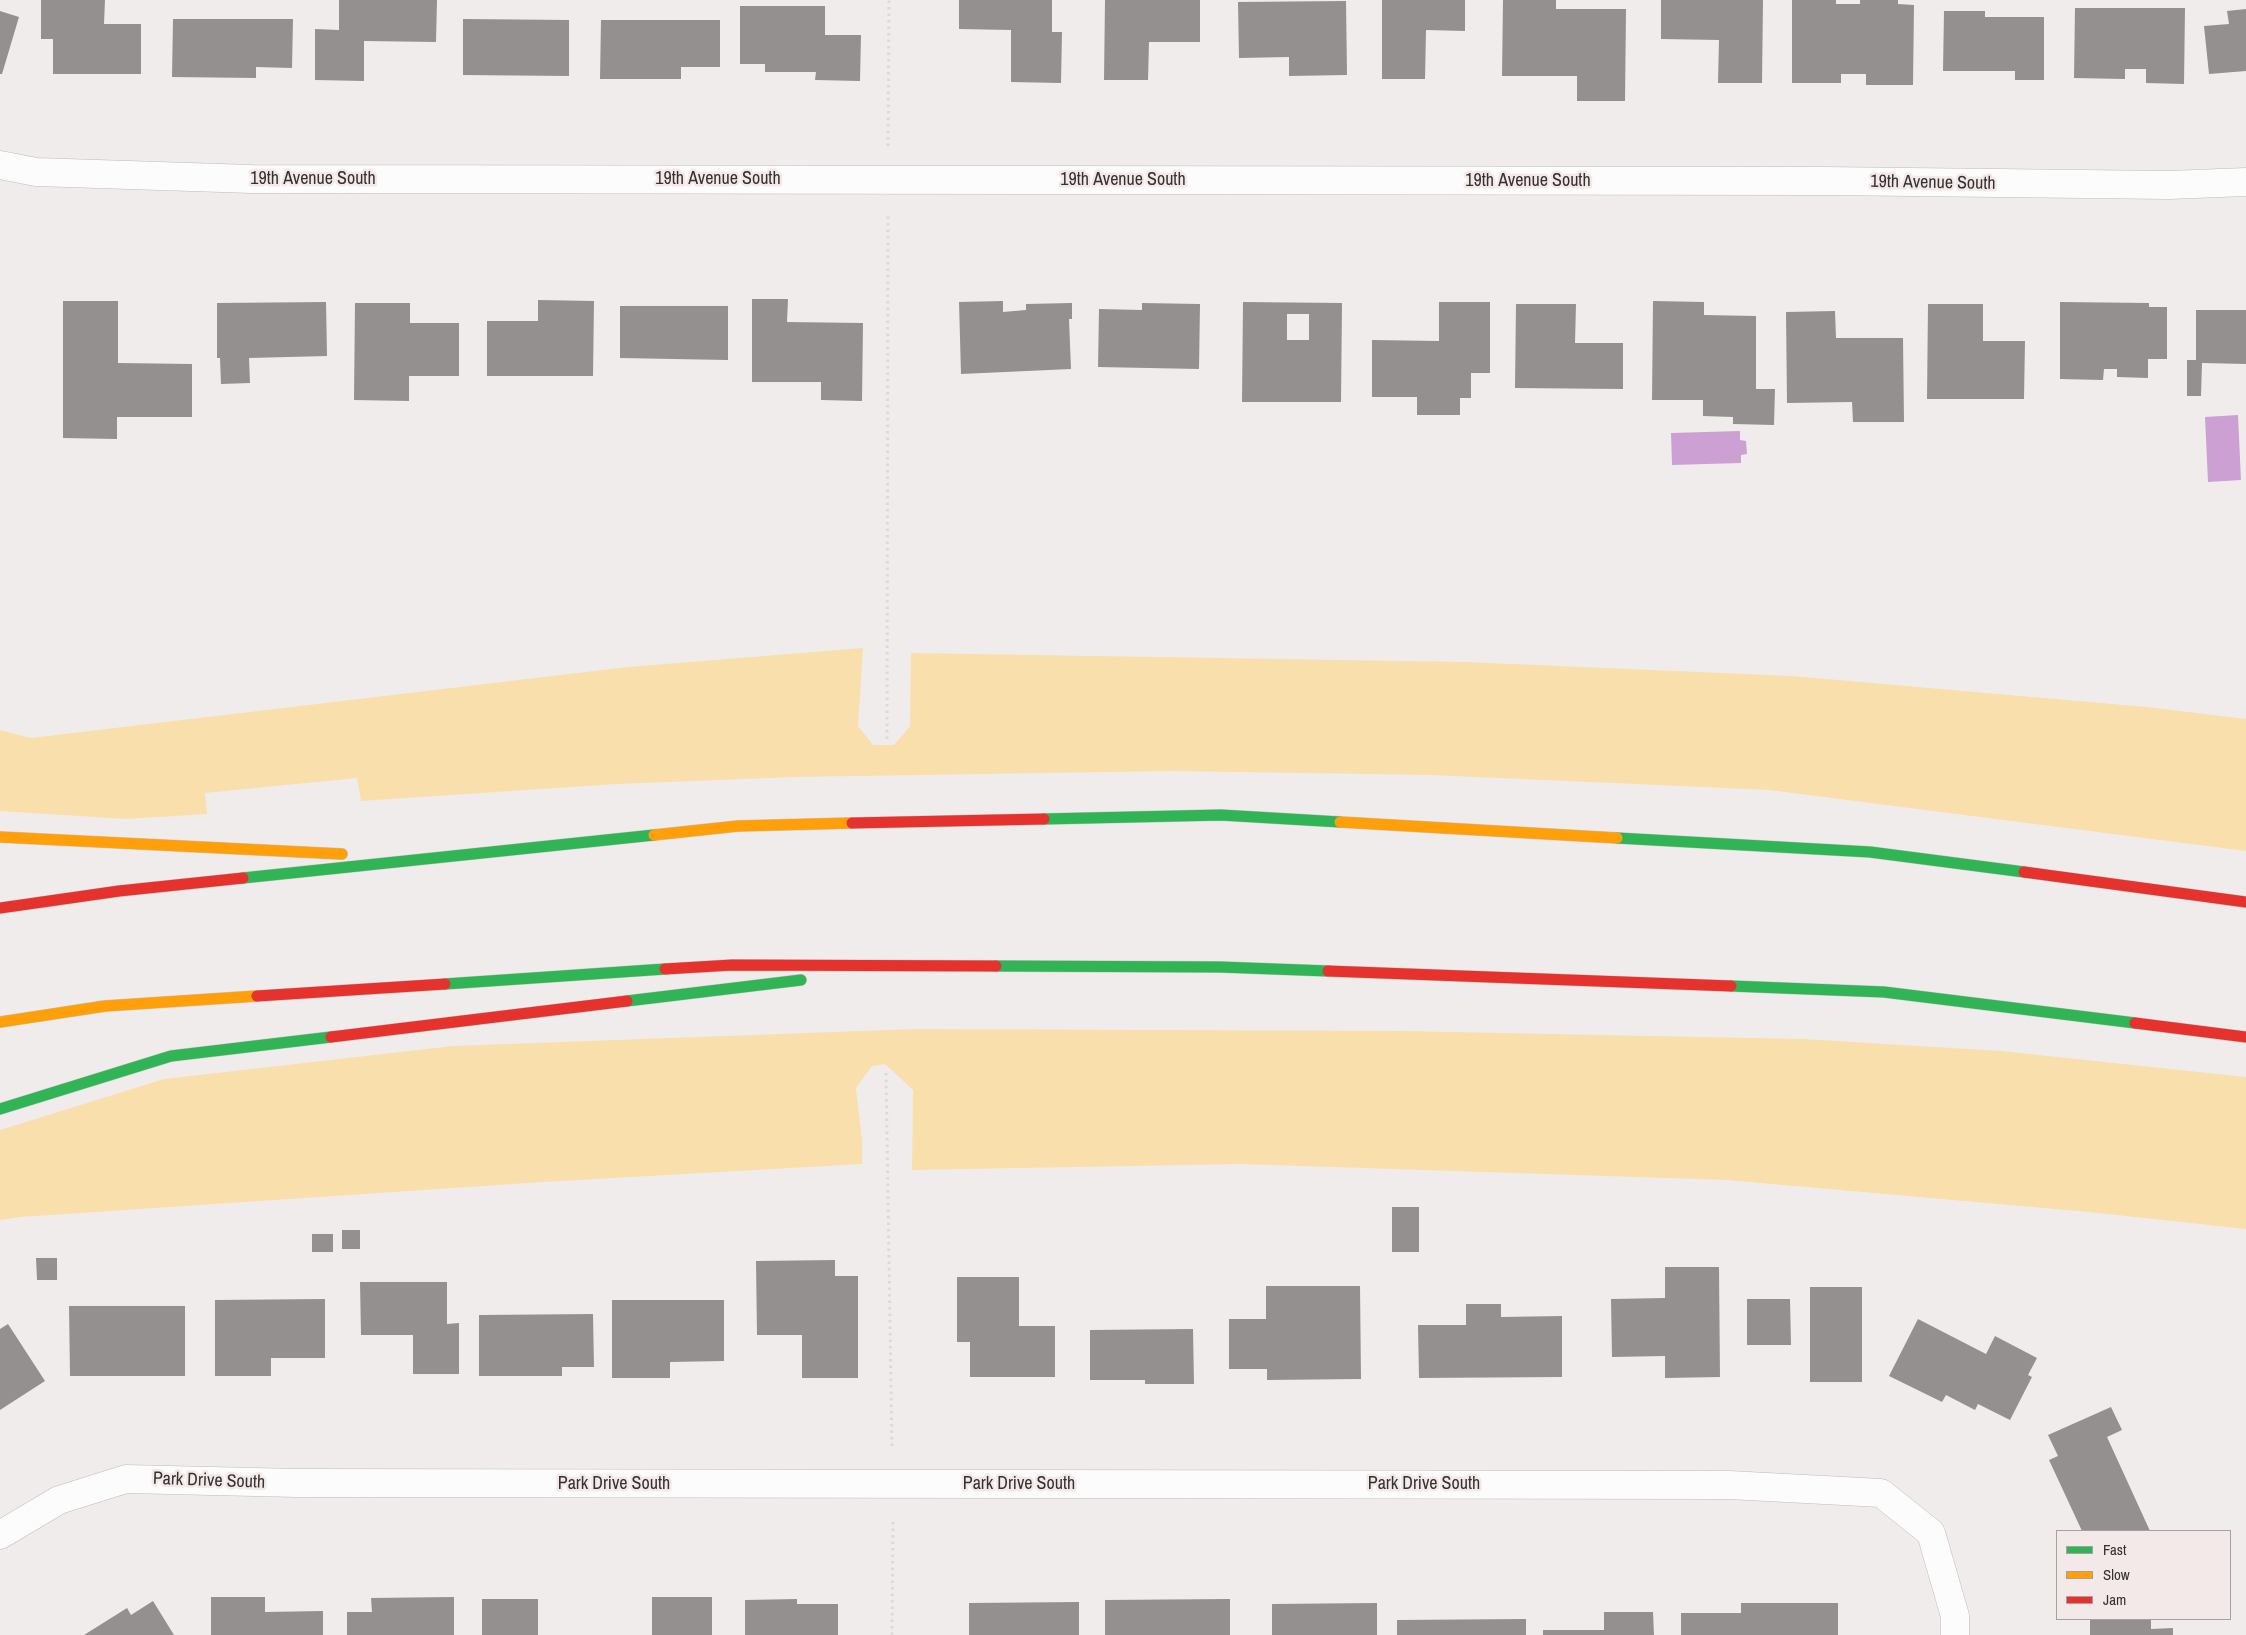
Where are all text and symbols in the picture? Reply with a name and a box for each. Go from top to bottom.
street label: 19th Avenue South [250,168,376,190]
street label: 19th Avenue South [655,168,781,190]
street label: 19th Avenue South [1060,169,1186,191]
street label: 19th Avenue South [1465,170,1591,192]
street label: 19th Avenue South [1870,171,1996,195]
street label: Park Drive South [152,1468,266,1494]
street label: Park Drive South [558,1473,670,1495]
street label: Park Drive South [963,1473,1075,1495]
street label: Park Drive South [1368,1473,1480,1495]
legend [2056,1530,2231,1620]
text: Fast [2103,1539,2126,1560]
text: Slow [2103,1564,2130,1585]
text: Jam [2103,1589,2126,1610]

